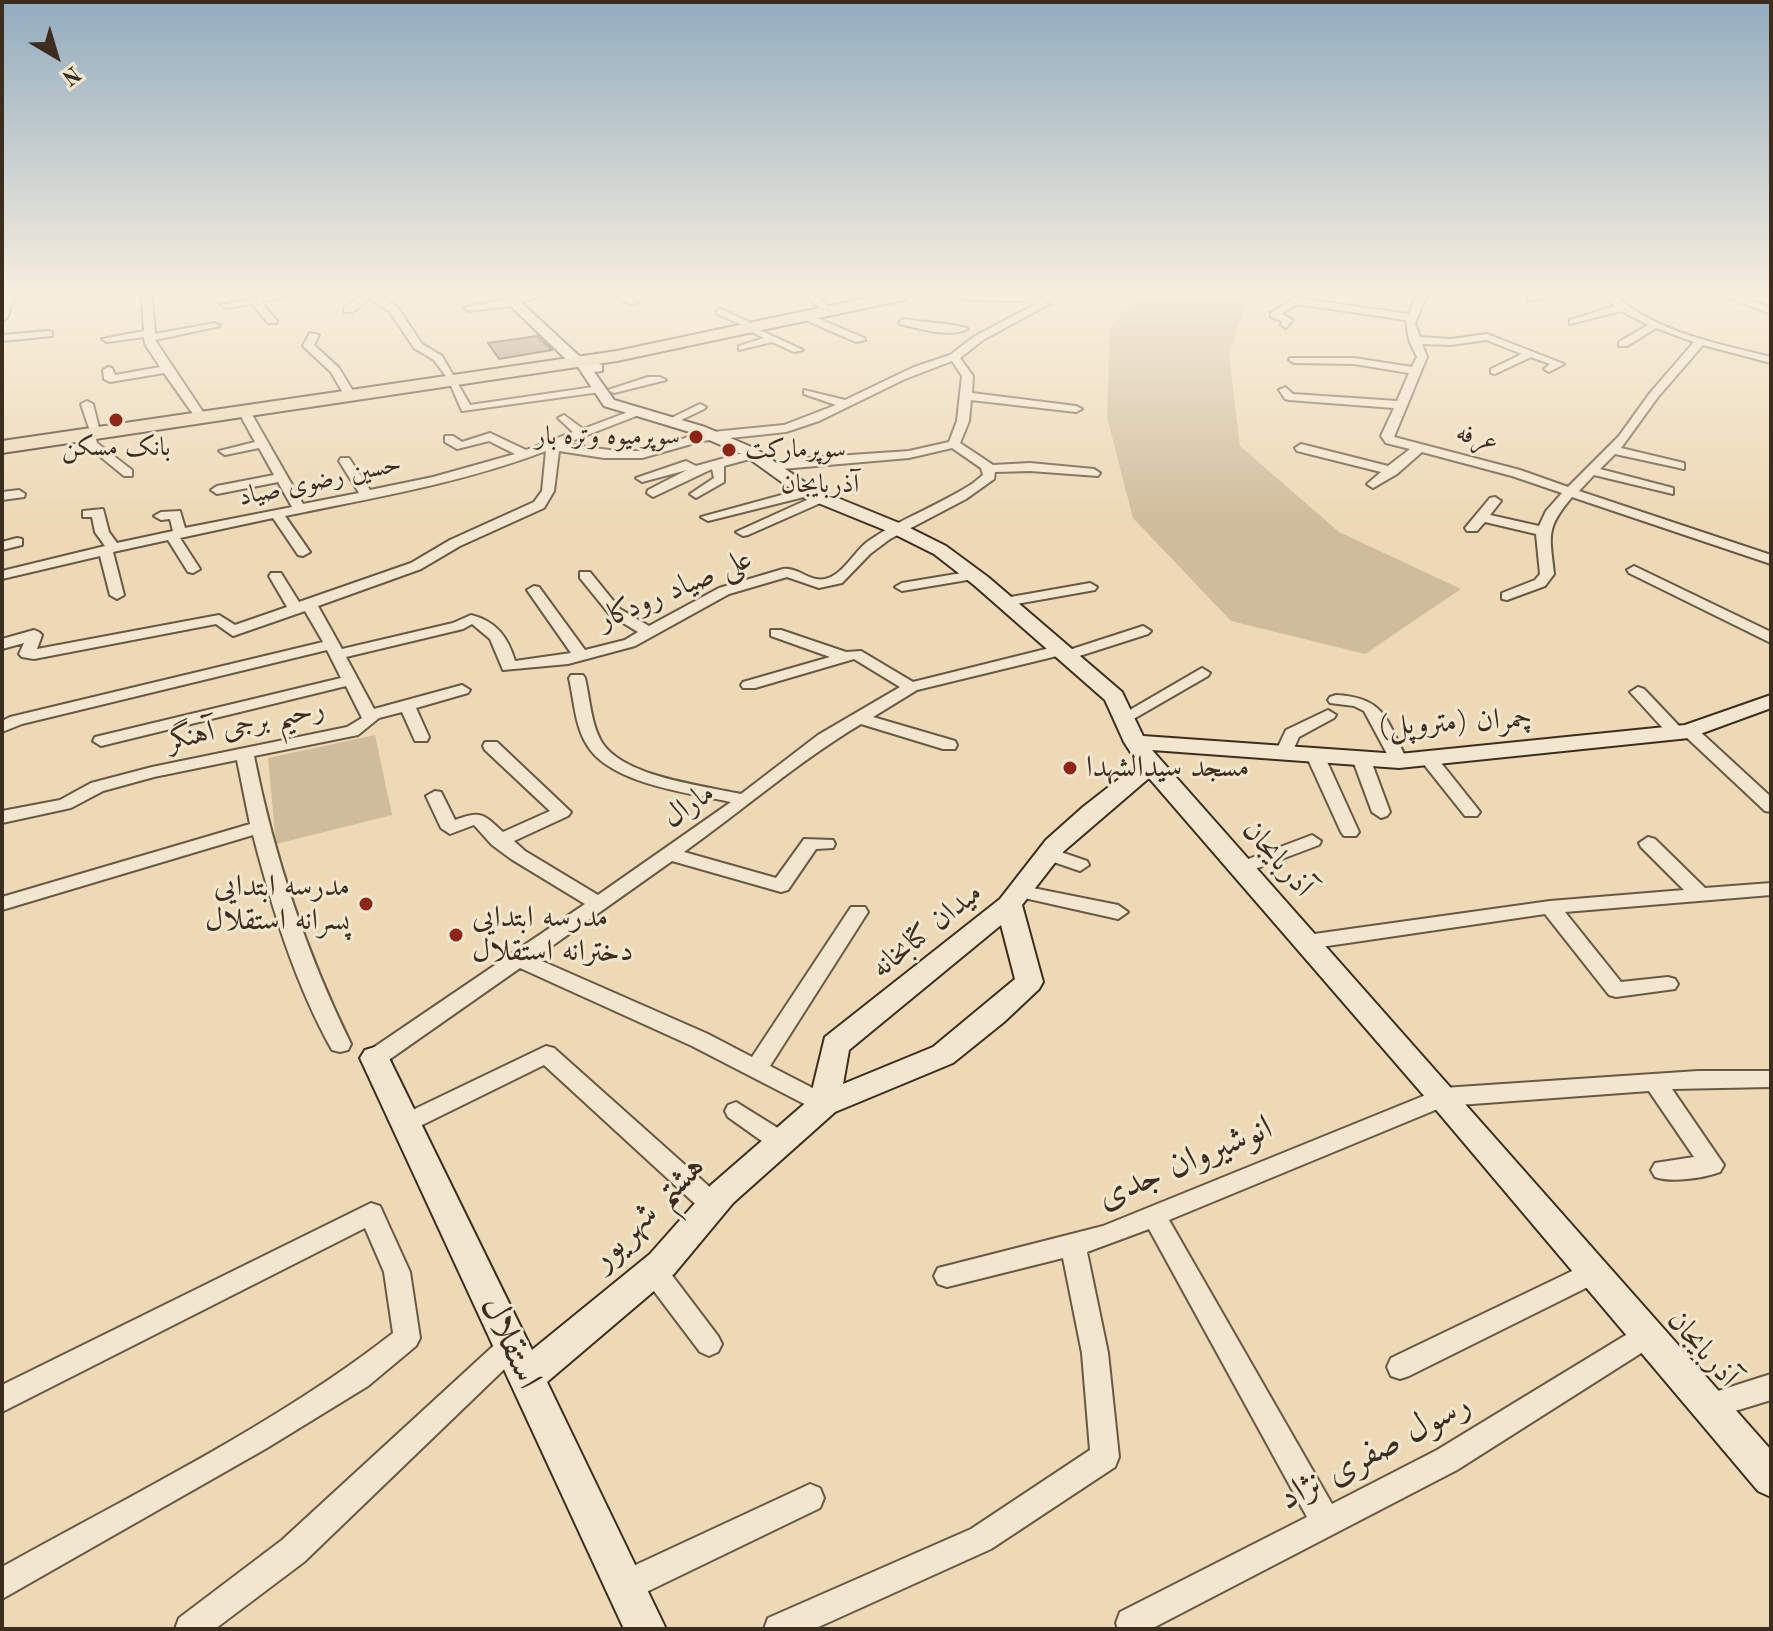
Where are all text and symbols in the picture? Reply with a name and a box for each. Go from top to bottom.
north arrow [16,16,96,96]
text: N [57,61,84,89]
marker: بانک مسکن [107,411,125,429]
street label: عرفه [1453,417,1501,459]
place label: سوپرمیوه وتره بار [535,421,680,453]
marker: سوپرمیوه وتره بار [687,428,705,446]
place label: بانک مسکن [62,432,170,464]
place label: سوپرمارکت [745,434,846,466]
marker: سوپرمارکت [720,441,738,459]
street label: حسین رضوی صیاد [236,449,404,513]
district label: آذربایجان [781,469,859,501]
street label: علی صیاد رودکار [593,541,757,639]
street label: رحیم برجی آهنگر [164,691,328,759]
street label: چمران (متروپل) [1377,701,1533,745]
place label: مسجد سیدالشهدا [1086,750,1249,786]
marker: مسجد سیدالشهدا [1061,759,1079,777]
street label: مارال [656,775,722,837]
street label: آذربایجان [1234,813,1320,905]
place label: مدرسه ابتدایی پسرانه استقلال [205,869,350,940]
street label: میدان کتابخانه [864,875,990,987]
marker: مدرسه ابتدایی پسرانه استقلال [357,895,375,913]
place label: مدرسه ابتدایی دخترانه استقلال [472,900,633,970]
marker: مدرسه ابتدایی دخترانه استقلال [447,926,465,944]
street label: انوشیروان جدی [1091,1107,1279,1219]
street label: هشتم شهریور [581,1146,715,1280]
street label: استقلال [470,1290,550,1396]
street label: آذربایجان [1659,1303,1745,1395]
street label: رسول صفری نژاد [1272,1383,1478,1521]

